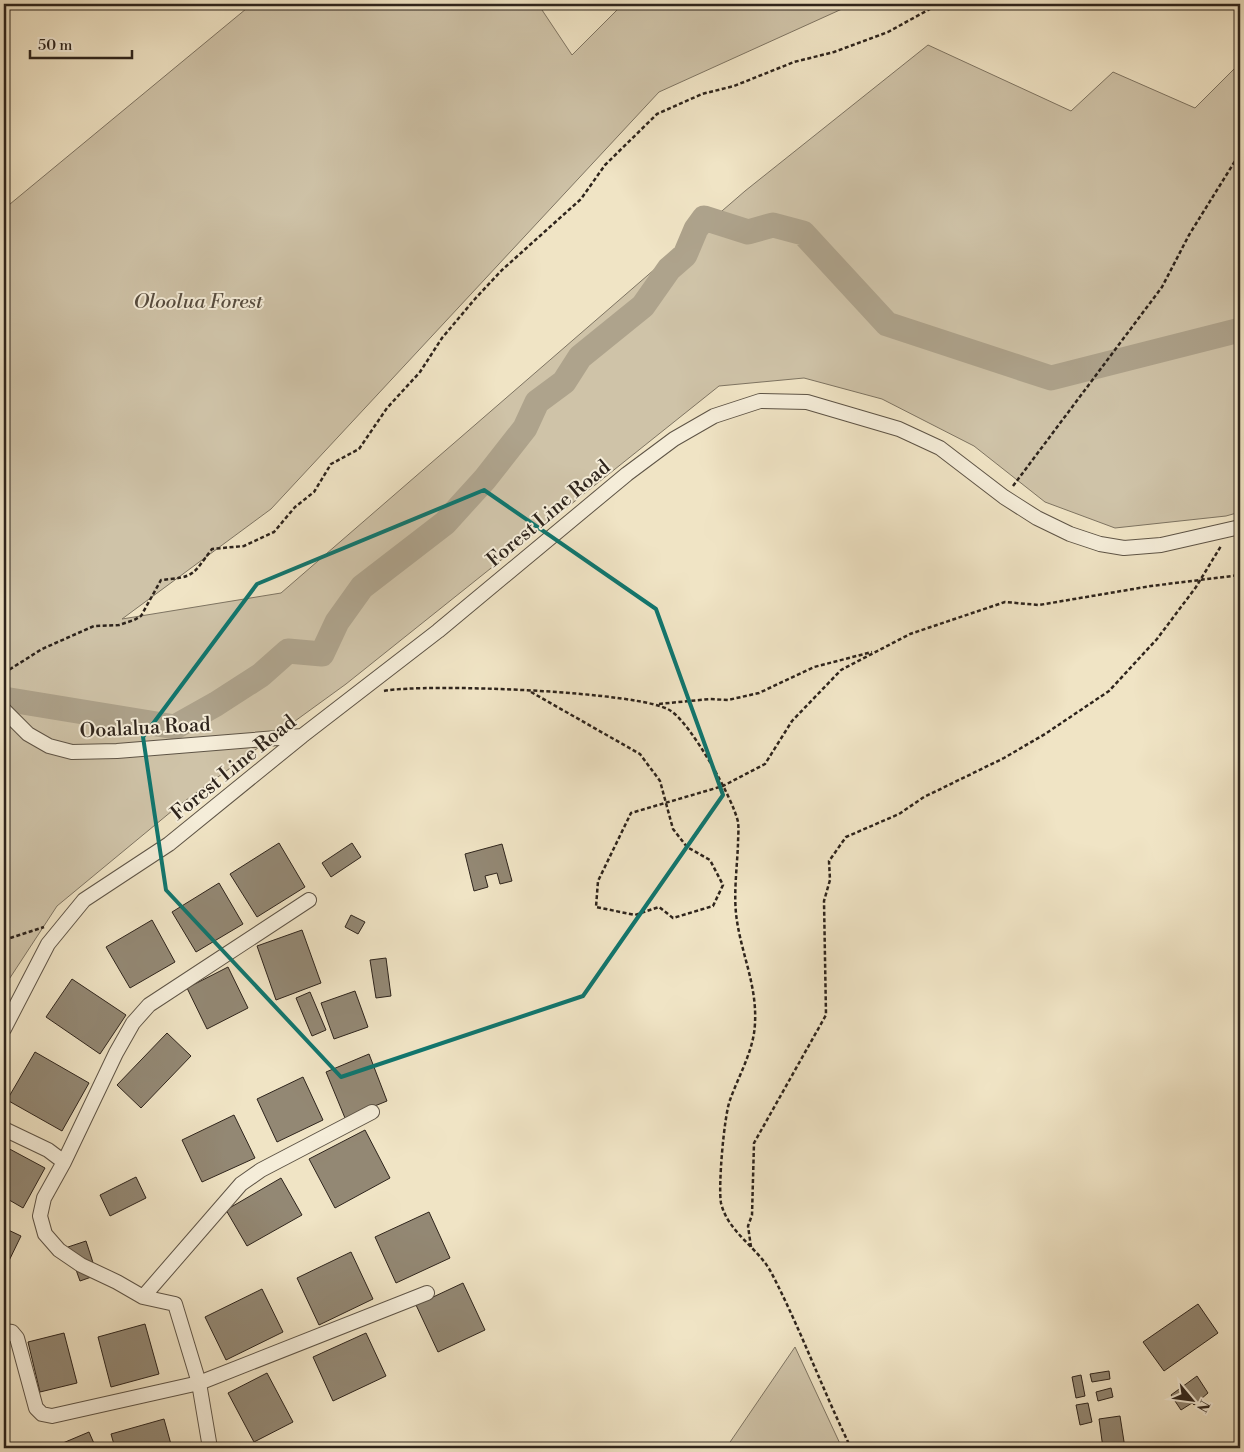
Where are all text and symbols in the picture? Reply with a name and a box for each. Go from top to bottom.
scale bar [30,28,132,60]
text: 50 m [38,36,72,55]
park label: Oloolua Forest [133,290,263,315]
street label: Forest Line Road [482,455,616,573]
street label: Forest Line Road [166,710,302,826]
street label: Ooalalua Road [79,713,212,744]
north arrow [1166,1374,1216,1424]
text: N [1192,1397,1213,1415]

